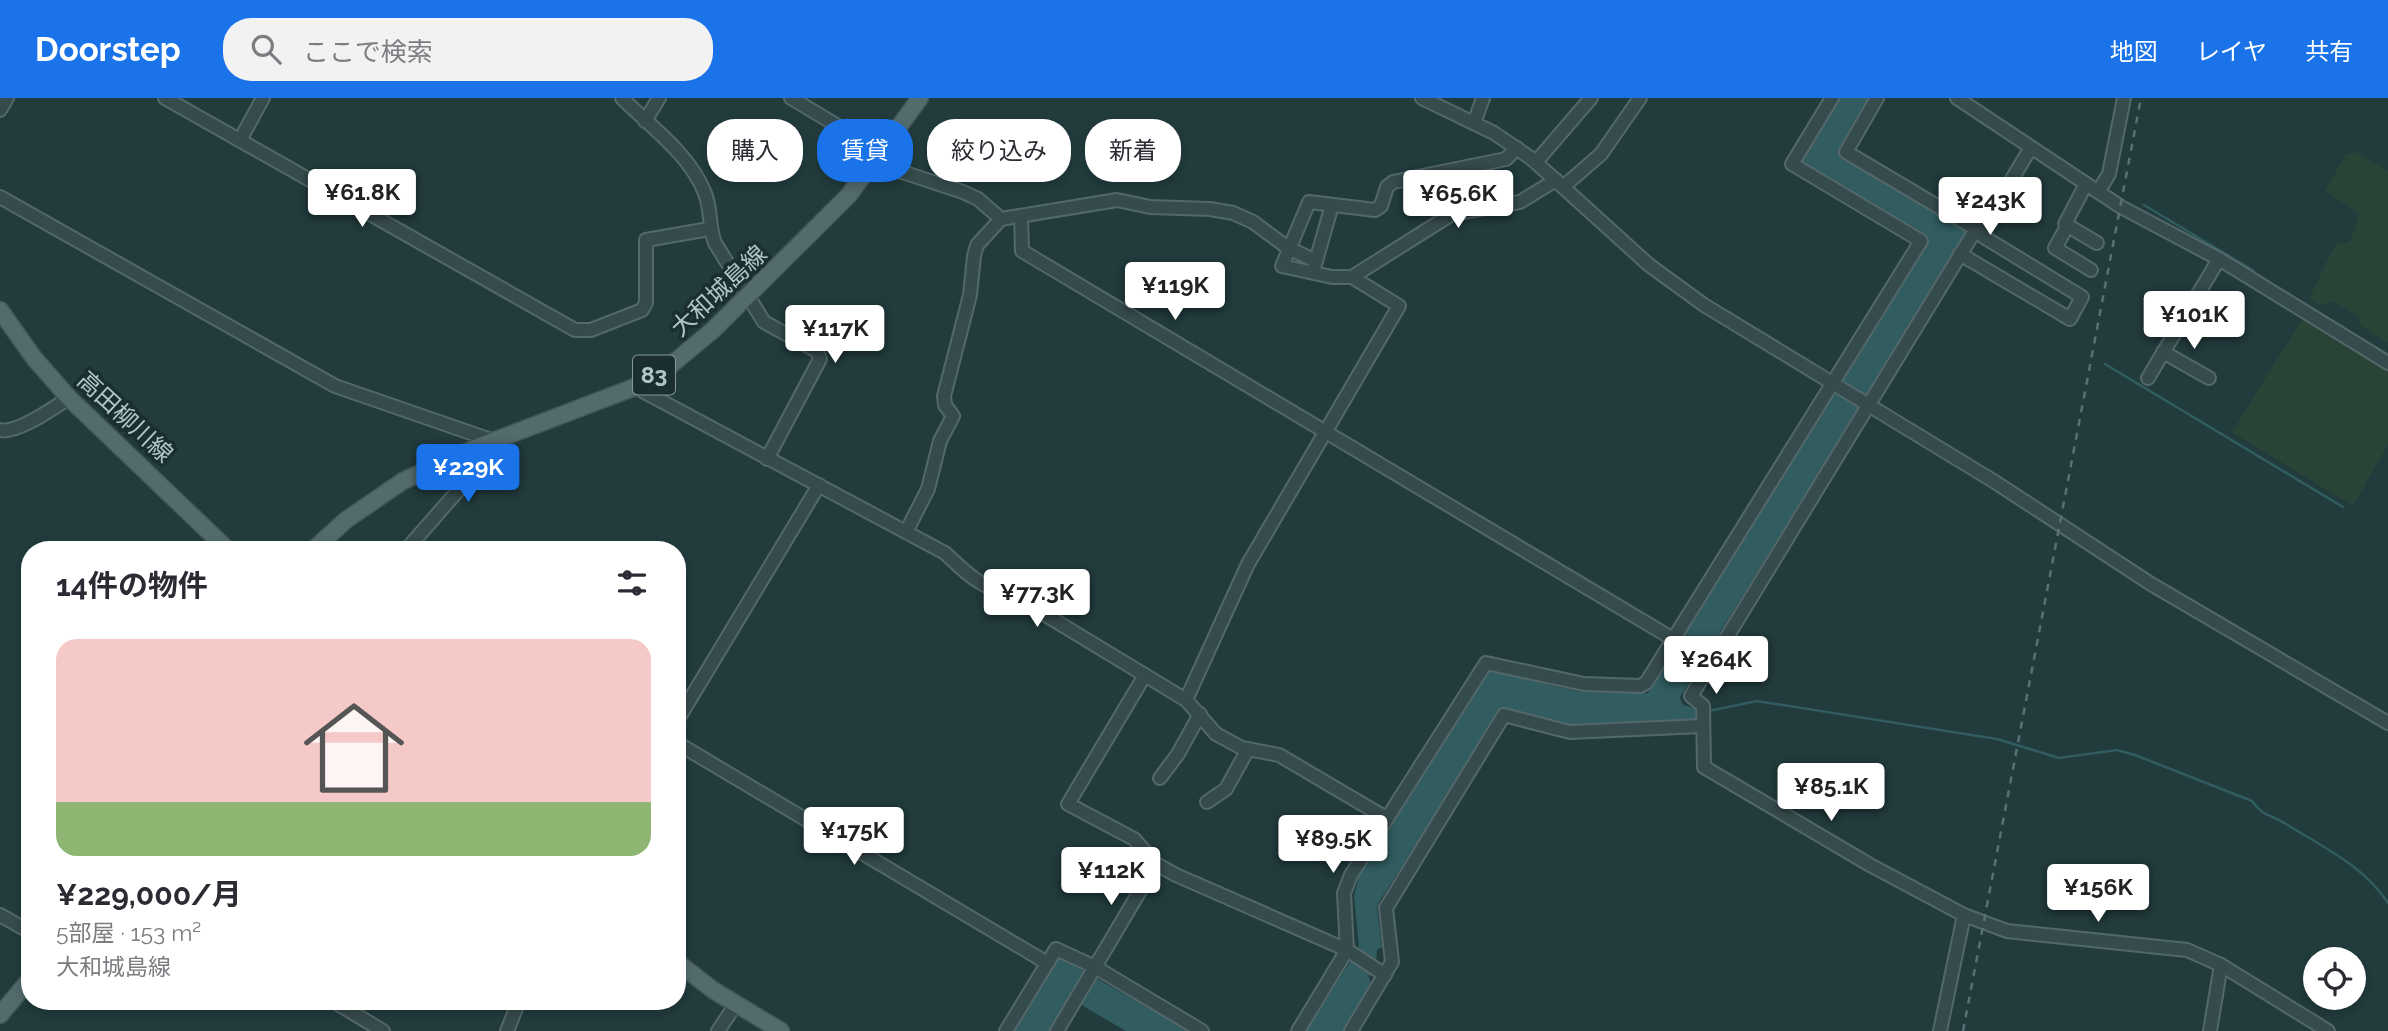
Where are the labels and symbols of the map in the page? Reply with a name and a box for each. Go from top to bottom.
pin: ¥61.8K [305,170,419,229]
pin: ¥65.6K [1401,170,1515,230]
pin: ¥243K [1941,178,2039,237]
street label: 大和城島線 [665,239,772,342]
pin: ¥119K [1126,262,1224,322]
pin: ¥101K [2145,292,2243,351]
pin: ¥117K [786,306,884,365]
road number: 83 [633,356,675,394]
street label: 高田柳川線 [72,365,179,468]
pin: ¥229K [419,444,517,504]
pin: ¥77.3K [980,570,1094,629]
pin: ¥264K [1667,636,1765,696]
pin: ¥85.1K [1774,764,1888,823]
pin: ¥175K [805,808,903,867]
pin: ¥89.5K [1276,816,1390,875]
pin: ¥112K [1062,848,1160,907]
pin: ¥156K [2049,864,2147,924]

